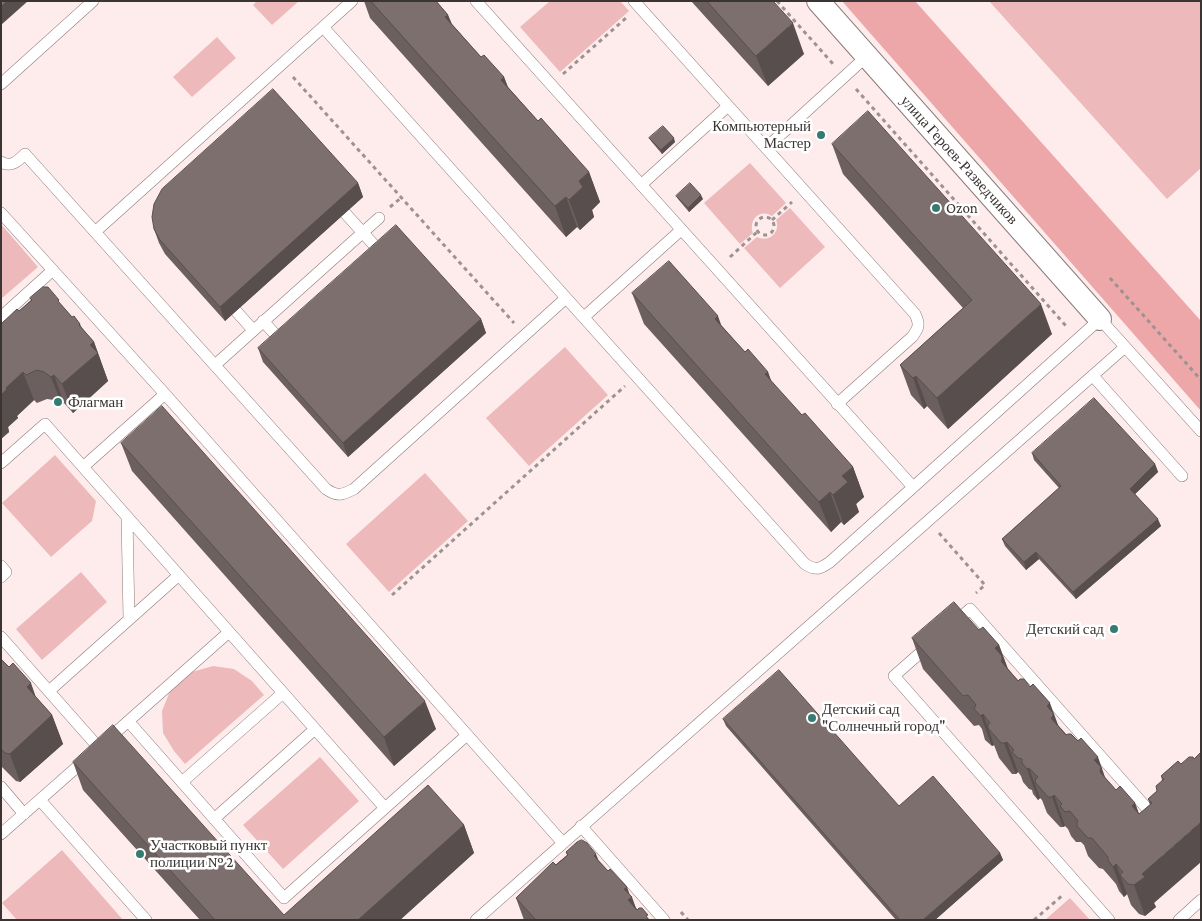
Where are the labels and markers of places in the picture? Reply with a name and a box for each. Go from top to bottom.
place label: Компьютерный Мастер [712,117,811,152]
marker: Компьютерный Мастер [815,129,827,141]
place label: Ozon [946,199,978,217]
marker: Ozon [930,202,942,214]
place label: Флагман [68,393,123,411]
marker: Флагман [52,396,64,408]
place label: Детский сад [1026,620,1104,638]
marker: Детский сад [1108,623,1120,635]
place label: Детский сад "Солнечный город" [822,700,945,735]
marker: Детский сад "Солнечный город" [806,712,818,724]
place label: Участковый пункт полиции № 2 [150,836,267,871]
marker: Участковый пункт полиции № 2 [134,848,146,860]

